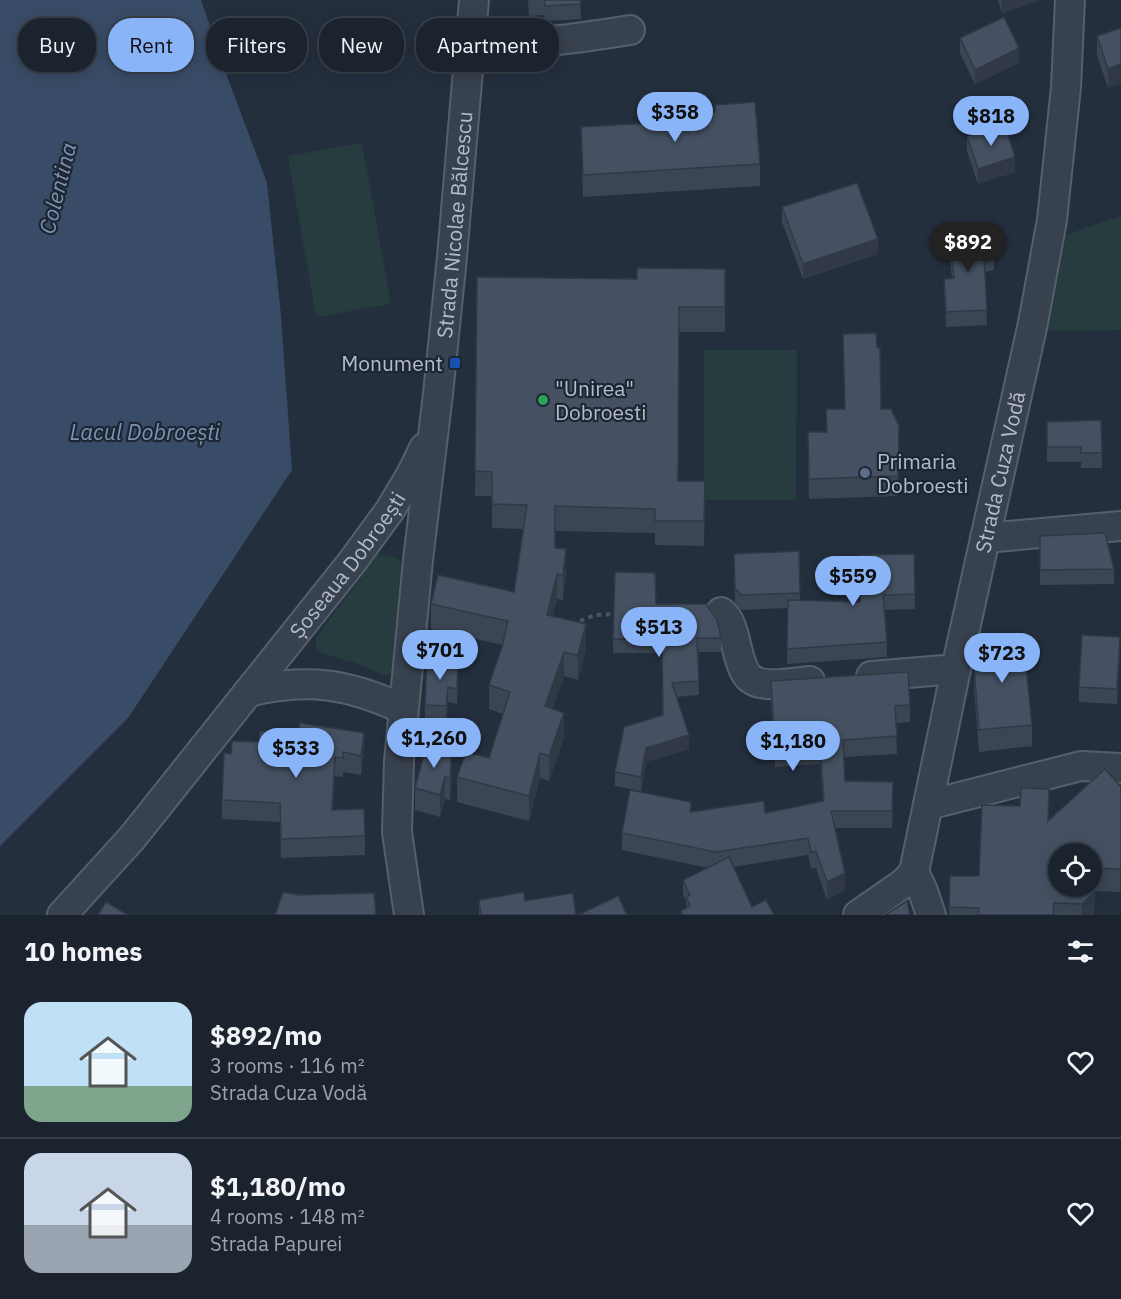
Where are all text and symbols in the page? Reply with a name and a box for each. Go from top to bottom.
chip: Buy [18,18,96,72]
chip: Rent [108,18,194,72]
chip: Filters [206,18,307,72]
chip: New [319,18,404,72]
chip: Apartment [416,18,559,72]
pin: $358 [639,92,711,143]
pin: $818 [955,96,1027,147]
text: $358 [651,98,699,125]
text: $818 [967,102,1015,129]
street label: Strada Nicolae Bălcescu [430,110,478,340]
water label: Colentina [32,139,82,237]
pin: $892 [932,222,1004,273]
text: $892 [944,228,992,255]
place label: Monument [341,349,443,377]
marker: Monument [448,356,462,370]
place label: "Unirea" Dobroesti [555,374,647,426]
street label: Strada Cuza Vodă [968,388,1031,556]
marker: "Unirea" Dobroesti [536,393,550,407]
water label: Lacul Dobroești [70,417,220,446]
place label: Primaria Dobroesti [877,447,969,499]
marker: Primaria Dobroesti [858,466,872,480]
street label: Șoseaua Dobroești [283,487,412,644]
pin: $559 [817,556,889,607]
text: $559 [829,562,877,589]
pin: $513 [623,607,695,658]
text: $513 [635,613,683,640]
pin: $701 [404,630,476,681]
pin: $723 [966,633,1038,684]
text: $701 [416,636,464,663]
text: $723 [978,639,1026,666]
pin: $1,260 [385,718,483,769]
pin: $1,180 [744,721,842,772]
text: $1,260 [401,724,467,751]
text: $1,180 [760,727,826,754]
pin: $533 [260,728,332,779]
text: $533 [272,734,320,761]
map controls [1048,843,1102,897]
button: locate [1048,843,1102,897]
text: 10 homes [24,934,142,968]
icon: filters [1064,935,1097,968]
text: $892/mo [210,1018,322,1052]
icon: home [72,1026,144,1098]
icon: heart [1064,1046,1097,1079]
text: 3 rooms · 116 m² [210,1052,365,1079]
text: Strada Cuza Vodă [210,1079,367,1106]
text: $1,180/mo [210,1169,346,1203]
icon: home [72,1177,144,1249]
icon: heart [1064,1197,1097,1230]
text: 4 rooms · 148 m² [210,1203,365,1230]
text: Strada Papurei [210,1230,342,1257]

